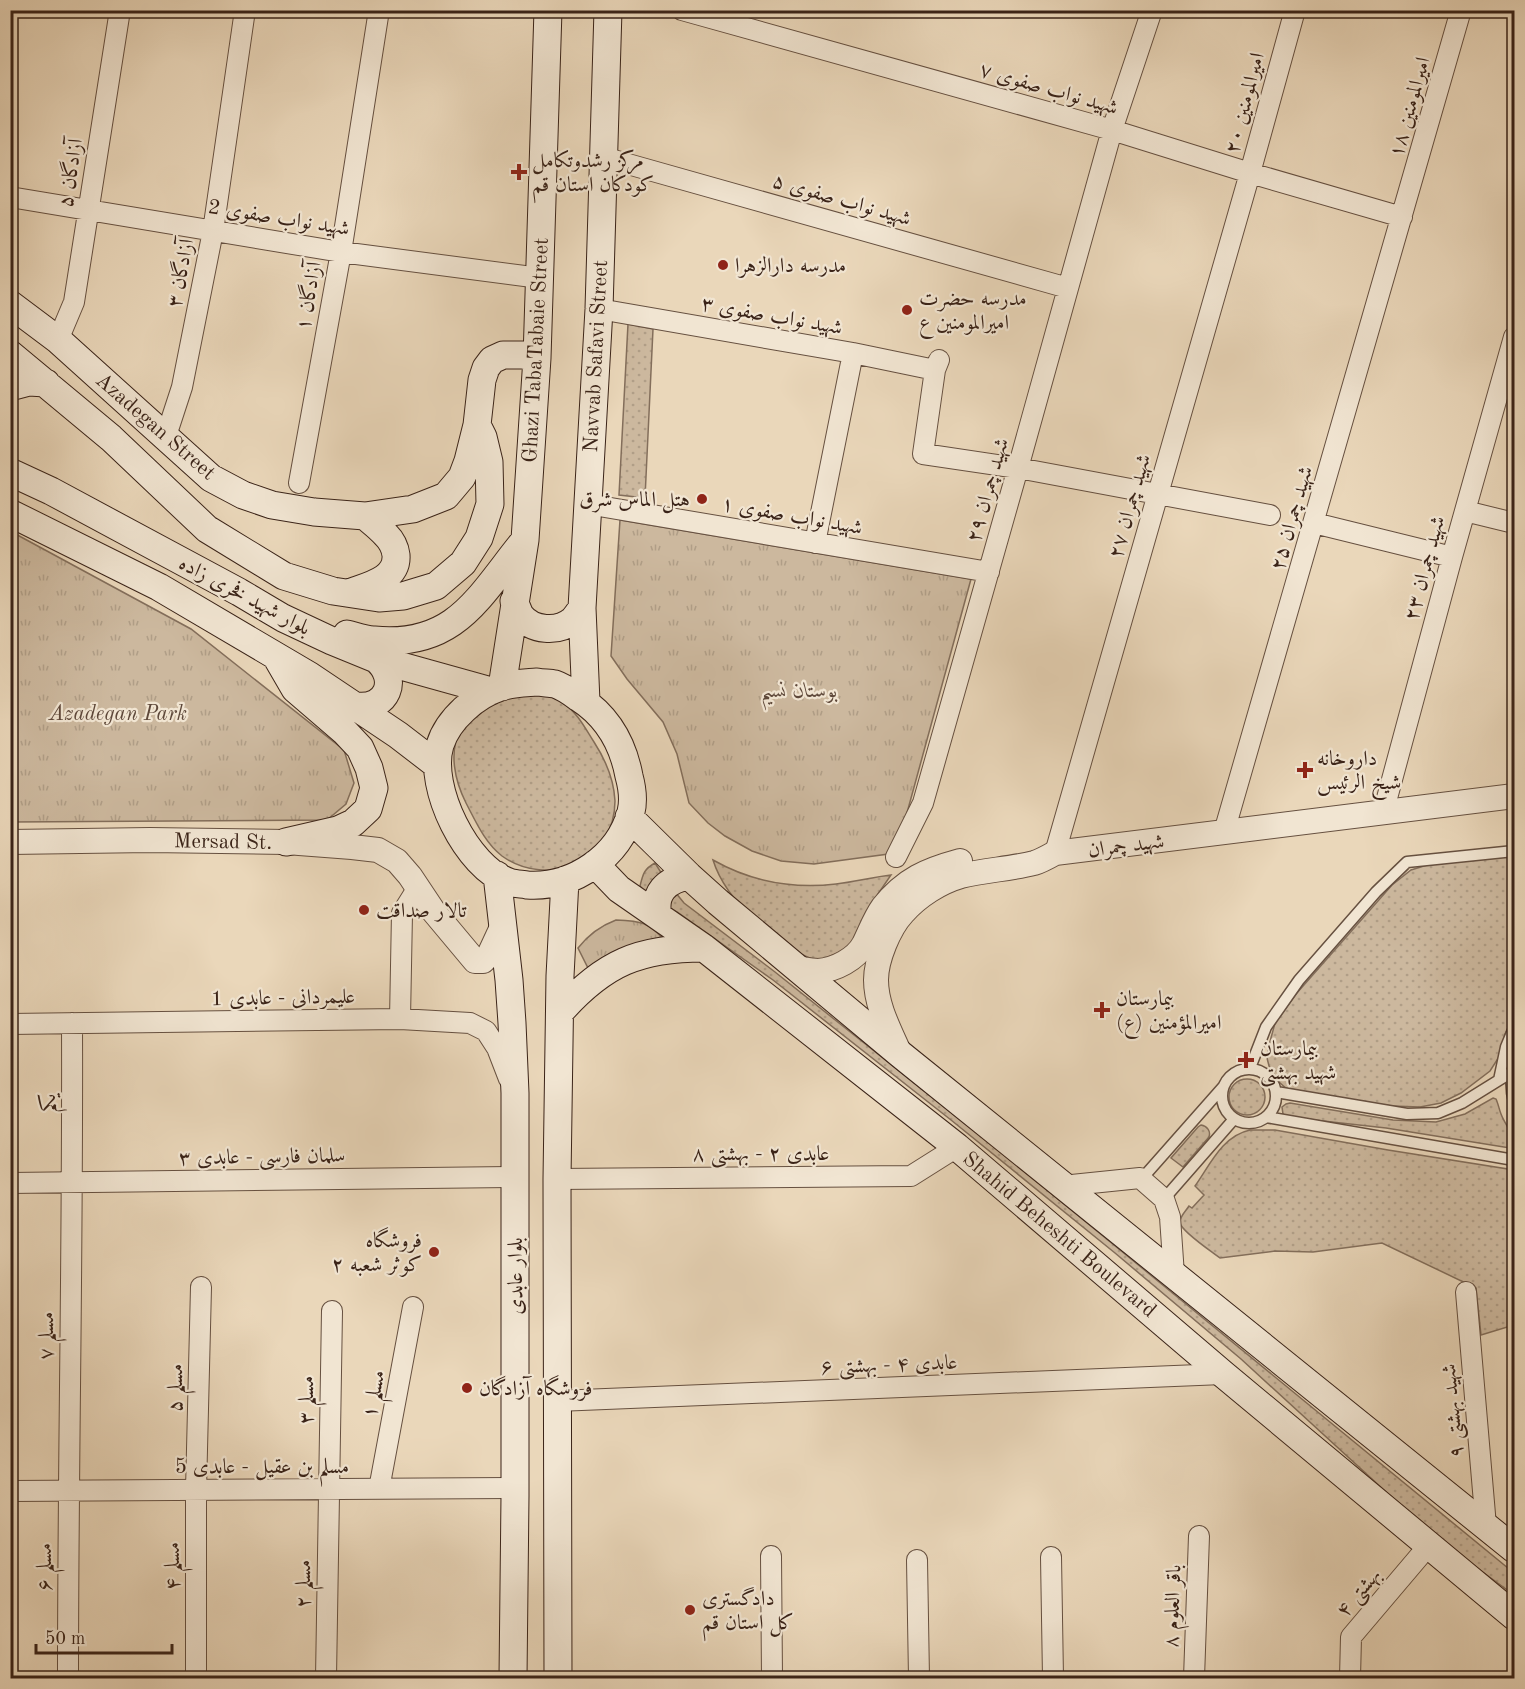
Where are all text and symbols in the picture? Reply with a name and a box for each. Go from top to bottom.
street label: امیرالمومنین ۲۰ [1222,51,1270,156]
street label: امیرالمومنین ۱۸ [1386,55,1436,160]
street label: شهید نواب صفوی ۷ [976,60,1120,121]
street label: آزادگان ۵ [52,134,88,209]
place label: مرکز رشدوتکامل کودکان استان قم [532,149,654,204]
marker: مرکز رشدوتکامل کودکان استان قم [510,163,528,181]
street label: شهید نواب صفوی ۵ [769,171,913,232]
street label: شهید نواب صفوی 2 [206,197,351,242]
street label: آزادگان ۳ [161,234,199,309]
street label: Ghazi TabaTabaie Street [520,237,553,463]
place label: مدرسه دارالزهرا [735,255,846,278]
street label: آزادگان ۱ [289,257,326,332]
marker: مدرسه دارالزهرا [716,258,730,272]
street label: Navvab Safavi Street [581,259,612,453]
place label: مدرسه حضرت امیرالمومنین ع [919,289,1027,340]
street label: شهید نواب صفوی ۳ [699,294,844,341]
marker: مدرسه حضرت امیرالمومنین ع [900,303,914,317]
street label: Azadegan Street [91,370,219,485]
street label: شهید چمران ۲۹ [964,436,1015,545]
street label: شهید چمران ۲۷ [1106,452,1157,561]
street label: شهید چمران ۲۵ [1268,464,1319,573]
place label: هتل الماس شرق [579,490,690,514]
marker: هتل الماس شرق [695,492,709,506]
street label: شهید نواب صفوی ۱ [719,494,864,541]
street label: شهید چمران ۲۳ [1401,514,1451,623]
street label: بلوار شهید فخری زاده [174,552,314,642]
park label: بوستان نسیم [760,681,838,711]
park label: Azadegan Park [48,704,187,725]
place label: داروخانه شیخ الرئیس [1317,749,1401,801]
marker: داروخانه شیخ الرئیس [1298,763,1312,777]
street label: Mersad St. [174,831,272,854]
street label: شهید چمران [1087,831,1166,864]
place label: تالار صداقت [376,901,467,922]
marker: تالار صداقت [357,903,371,917]
street label: علیمردانی - عابدی 1 [211,987,355,1011]
place label: بیمارستان امیرالمؤمنین (ع) [1116,989,1222,1040]
marker: بیمارستان امیرالمؤمنین (ع) [1093,1001,1111,1019]
place label: بیمارستان شهید بهشتی [1260,1039,1336,1087]
marker: بیمارستان شهید بهشتی [1237,1051,1255,1069]
street label: یکم [37,1093,68,1112]
street label: عابدی ۲ - بهشتی ۸ [693,1144,829,1168]
street label: سلمان فارسی - عابدی ۳ [178,1146,346,1172]
street label: Shahid Beheshti Boulevard [958,1148,1160,1322]
place label: فروشگاه کوثر شعبه ۲ [331,1227,422,1277]
street label: بلوار عابدی [506,1237,528,1315]
marker: فروشگاه کوثر شعبه ۲ [427,1245,441,1259]
street label: مسلم ۷ [36,1312,67,1361]
street label: عابدی ۴ - بهشتی ۶ [820,1353,958,1381]
street label: شهید بهشتی ۹ [1439,1363,1471,1459]
street label: مسلم ۵ [165,1364,196,1413]
street label: مسلم ۱ [359,1368,398,1422]
place label: فروشگاه آزادگان [479,1375,593,1401]
street label: مسلم ۳ [296,1376,327,1425]
marker: فروشگاه آزادگان [460,1381,474,1395]
street label: مسلم بن عقیل - عابدی 5 [175,1456,349,1487]
street label: مسلم ۴ [162,1542,193,1590]
street label: مسلم ۶ [34,1543,65,1591]
street label: مسلم ۲ [293,1560,324,1609]
street label: باقر العلوم ۸ [1162,1564,1191,1648]
street label: بهشتی ۴ [1333,1565,1388,1623]
place label: دادگستری کل استان قم [702,1586,794,1642]
marker: دادگستری کل استان قم [683,1603,697,1617]
scale bar [36,1617,172,1655]
text: 50 m [45,1630,85,1648]

